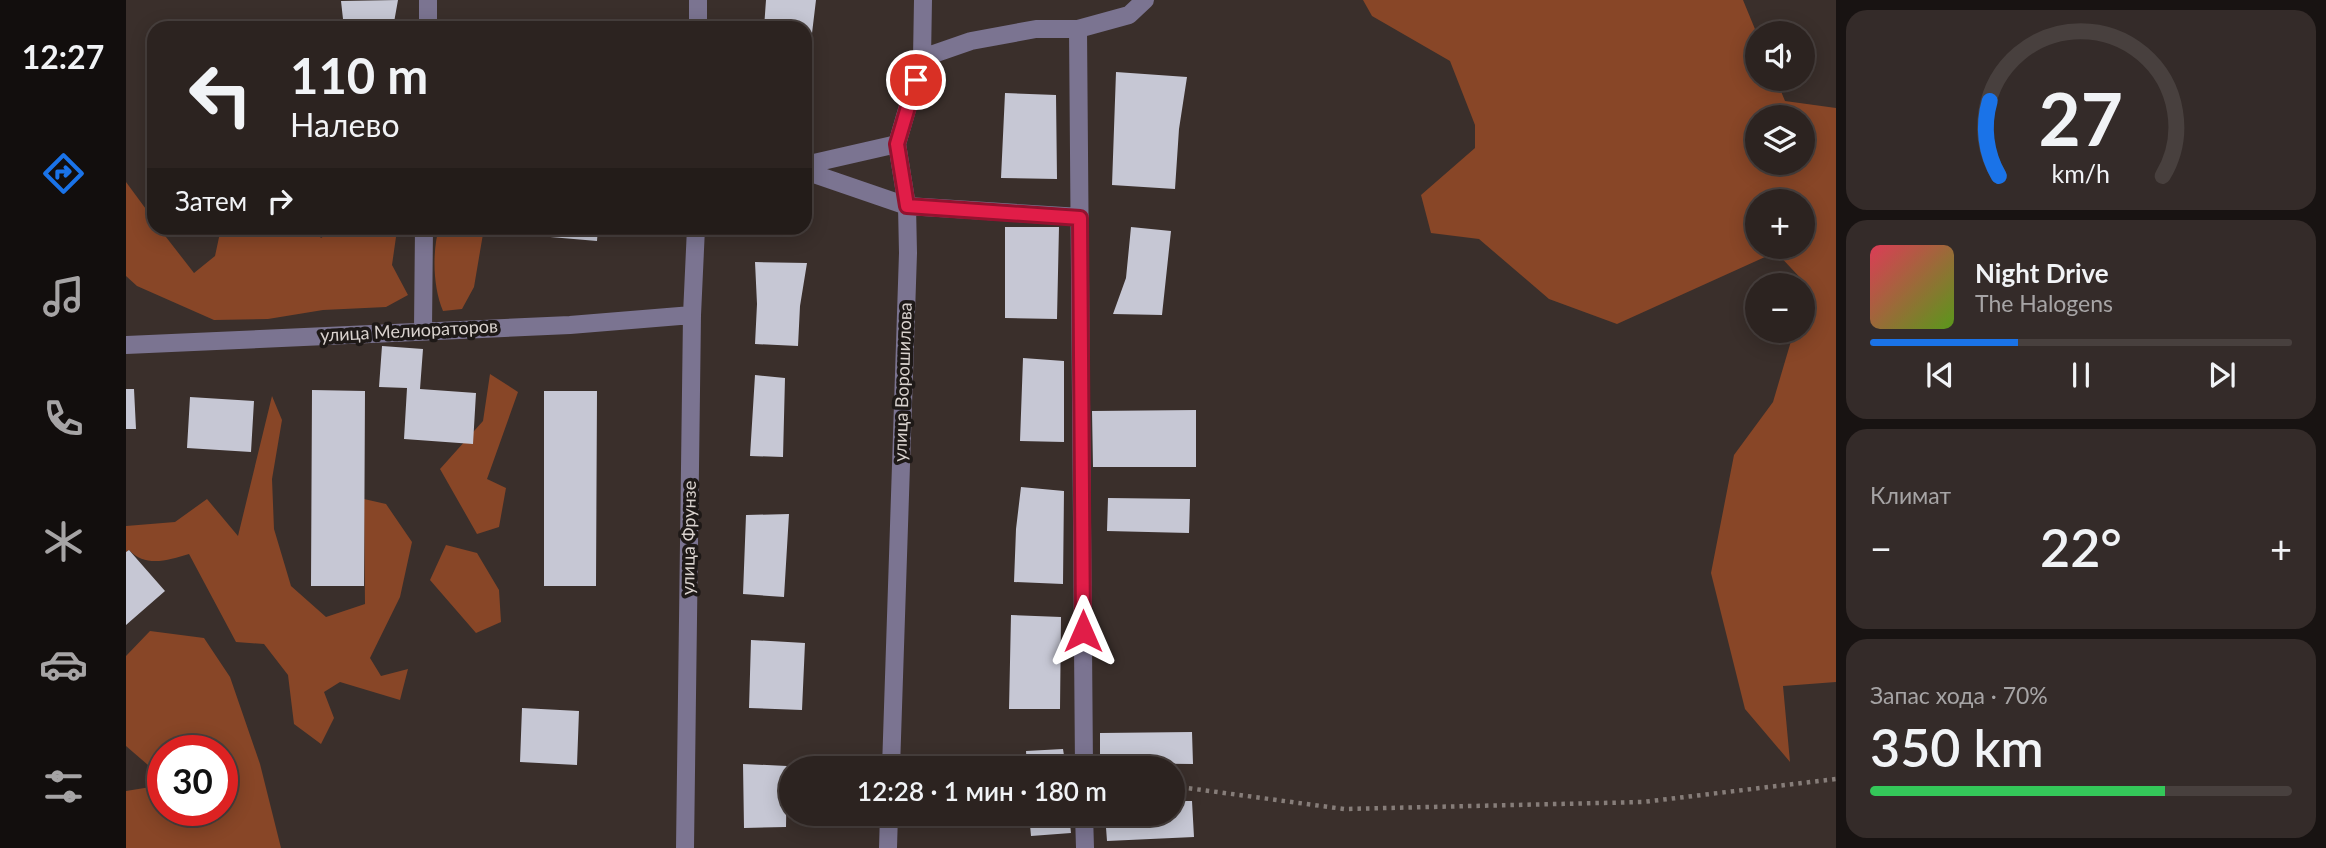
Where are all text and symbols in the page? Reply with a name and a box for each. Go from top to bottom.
map controls [1745,21,1815,343]
button: sound [1745,21,1815,91]
text: 12:27 [22,37,104,76]
text: 110 m [290,46,428,104]
icon: left [175,49,266,140]
pin [886,50,946,110]
icon: arrive [897,61,935,99]
text: 27 [2039,74,2123,162]
text: Налево [290,105,400,144]
button: layers [1745,105,1815,175]
icon: directions [39,149,88,198]
text: km/h [2052,158,2110,188]
icon: right [261,182,299,220]
text: Затем [175,185,247,217]
button: + [1745,189,1815,259]
text: Night Drive [1975,257,2109,289]
icon: music [39,272,88,321]
button: − [1745,273,1815,343]
text: The Halogens [1975,289,2113,317]
street label: улица Ворошилова [888,302,916,462]
street label: улица Мелиораторов [320,314,498,346]
icon: previous [1921,356,1959,394]
icon: pause [2062,356,2100,394]
icon: next [2203,356,2241,394]
icon: phone [39,394,88,443]
street label: улица Фрунзе [676,481,700,595]
text: Климат [1870,481,1951,509]
text: 22° [2040,516,2122,578]
icon: climate [39,517,88,566]
text: − [1870,525,1892,571]
text: + [2270,525,2292,571]
position arrow [1046,594,1120,668]
icon: car [39,640,88,689]
text: Запас хода · 70% [1870,681,2048,709]
text: 350 km [1870,716,2044,778]
speed limit sign: 30 [147,735,238,826]
icon: filters [39,762,88,811]
text: 12:28 · 1 мин · 180 m [857,775,1107,807]

